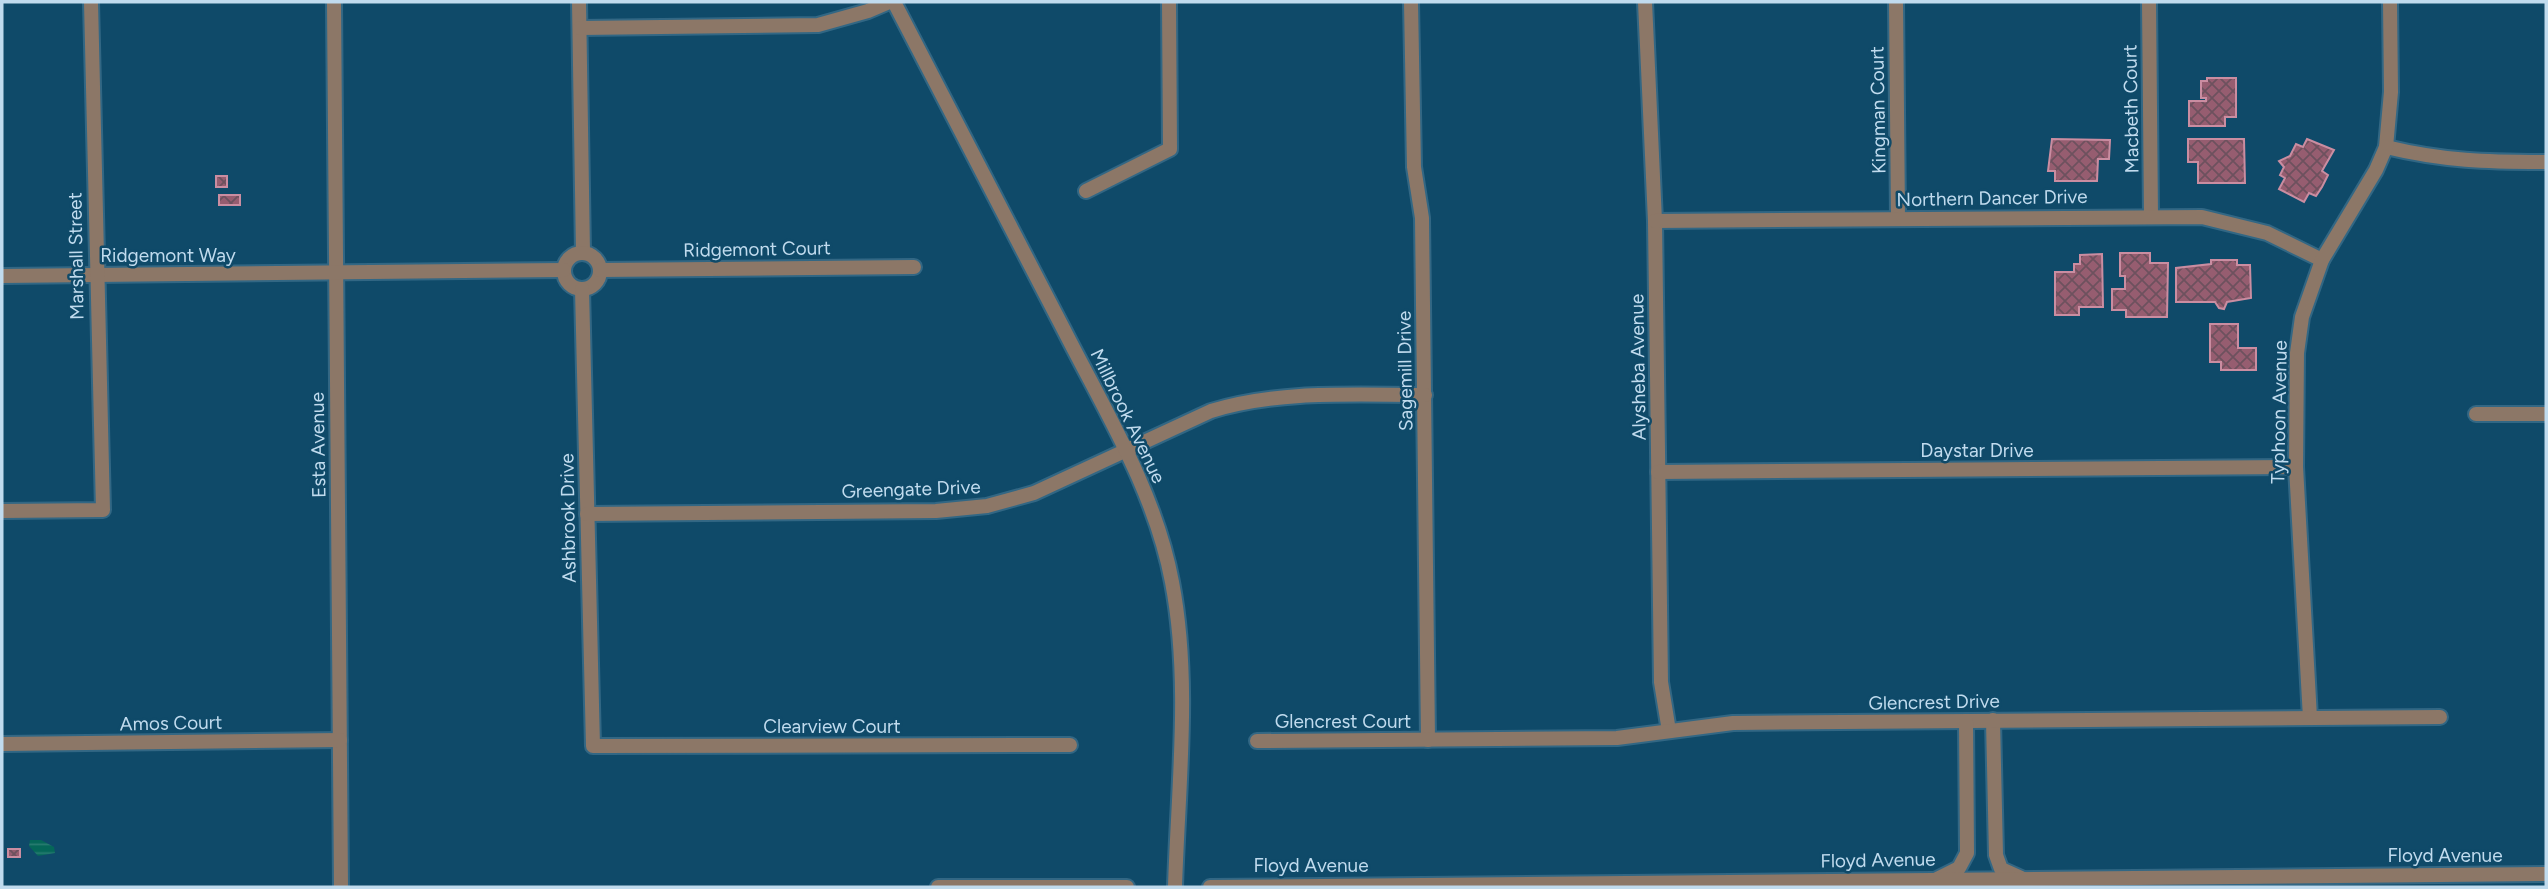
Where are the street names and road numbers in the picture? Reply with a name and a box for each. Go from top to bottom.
street label: Macbeth Court [2118,44,2144,174]
street label: Kingman Court [1865,46,1891,174]
street label: Northern Dancer Drive [1896,185,2088,211]
street label: Marshall Street [63,192,89,320]
street label: Ridgemont Court [683,236,831,262]
street label: Ridgemont Way [100,244,236,267]
street label: Alysheba Avenue [1625,293,1651,441]
street label: Sagemill Drive [1392,311,1418,431]
street label: Typhoon Avenue [2266,340,2292,484]
street label: Millbrook Avenue [1086,345,1170,487]
street label: Esta Avenue [306,392,330,498]
street label: Daystar Drive [1920,439,2034,462]
street label: Ashbrook Drive [555,453,581,583]
street label: Greengate Drive [841,475,981,503]
street label: Glencrest Drive [1868,689,2000,715]
street label: Glencrest Court [1275,710,1411,733]
street label: Amos Court [120,711,222,735]
street label: Clearview Court [763,715,901,738]
street label: Floyd Avenue [2387,844,2503,867]
street label: Floyd Avenue [1820,847,1936,873]
street label: Floyd Avenue [1253,854,1369,877]

